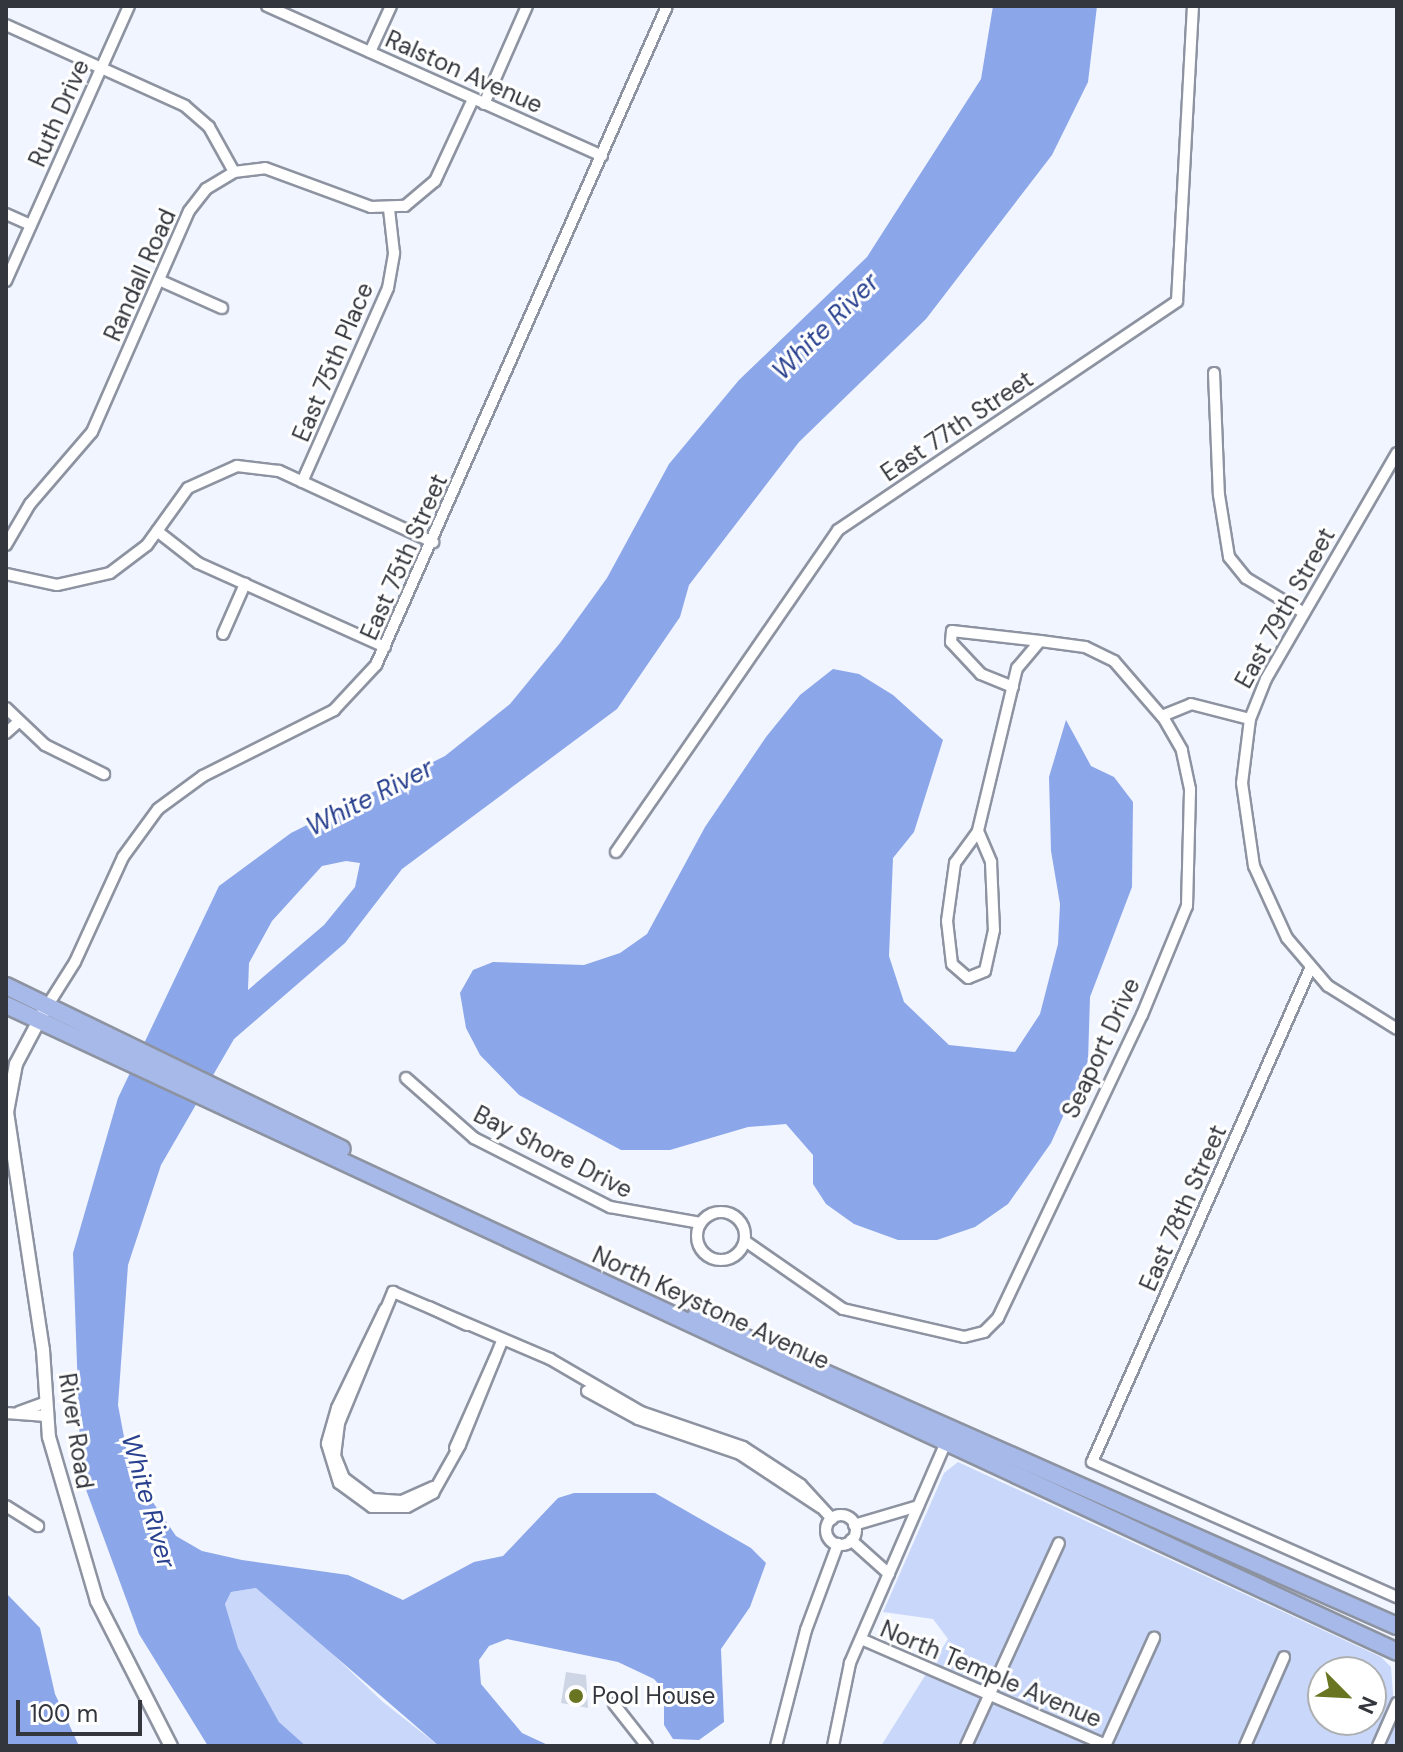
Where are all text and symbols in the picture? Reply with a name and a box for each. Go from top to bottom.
street label: Ralston Avenue [381,25,547,119]
street label: Ruth Drive [23,55,95,171]
street label: Randall Road [98,204,182,346]
water label: White River [766,267,886,387]
street label: East 75th Place [287,278,379,446]
street label: East 77th Street [876,365,1038,487]
street label: East 75th Street [355,470,453,644]
street label: East 79th Street [1229,523,1341,693]
water label: White River [301,753,439,843]
street label: Seaport Drive [1056,973,1146,1123]
street label: Bay Shore Drive [469,1100,637,1204]
street label: East 78th Street [1134,1121,1232,1295]
street label: North Keystone Avenue [588,1240,834,1376]
street label: River Road [53,1371,99,1491]
water label: White River [114,1430,182,1572]
street label: North Temple Avenue [876,1614,1106,1734]
north arrow [1307,1656,1387,1736]
place label: Pool House [592,1682,715,1710]
scale bar [20,1684,146,1734]
marker: Pool House [567,1687,585,1705]
text: N [1351,1692,1384,1718]
text: 100 m [30,1698,98,1729]

